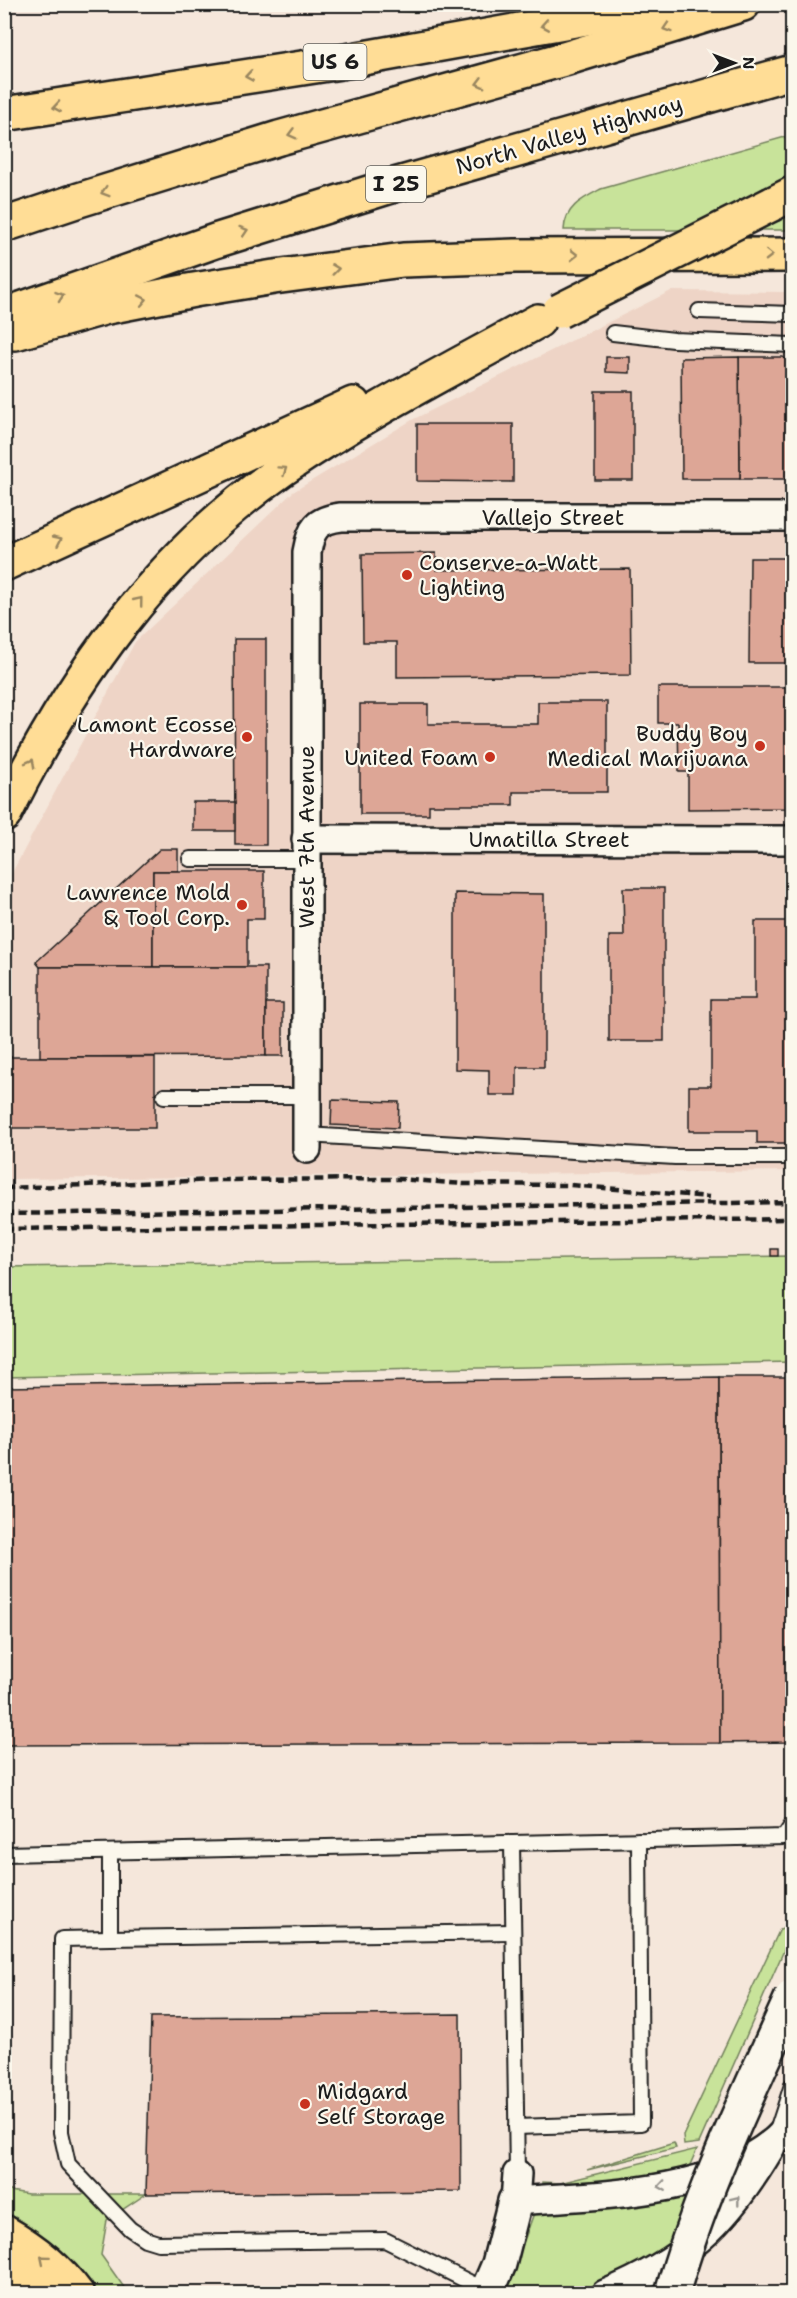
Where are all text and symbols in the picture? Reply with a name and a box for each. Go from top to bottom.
one-way arrow [540,19,550,31]
one-way arrow [662,21,673,33]
north arrow [704,33,764,93]
road number: US 6 [304,44,366,80]
text: N [738,57,759,69]
one-way arrow [245,69,255,82]
one-way arrow [475,76,486,88]
street label: North Valley Highway [452,89,686,181]
one-way arrow [52,100,61,112]
one-way arrow [287,127,297,140]
road number: I 25 [366,166,426,202]
one-way arrow [100,185,111,197]
one-way arrow [238,226,249,239]
one-way arrow [569,249,578,262]
one-way arrow [764,249,773,261]
one-way arrow [330,263,340,276]
one-way arrow [54,290,65,303]
one-way arrow [137,294,147,307]
one-way arrow [276,466,287,477]
street label: Vallejo Street [482,503,624,532]
one-way arrow [51,535,62,547]
place label: Conserve-a-Watt Lighting [419,548,598,602]
marker: Conserve-a-Watt Lighting [400,568,414,582]
one-way arrow [132,597,143,608]
place label: Lamont Ecosse Hardware [77,710,235,764]
place label: Buddy Boy Medical Marijuana [547,719,748,773]
marker: Lamont Ecosse Hardware [240,730,254,744]
marker: Buddy Boy Medical Marijuana [753,739,767,753]
place label: United Foam [344,743,478,772]
street label: West 7th Avenue [292,745,321,929]
marker: United Foam [483,750,497,764]
one-way arrow [24,758,35,769]
street label: Umatilla Street [468,825,630,854]
place label: Lawrence Mold & Tool Corp. [66,878,230,932]
marker: Lawrence Mold & Tool Corp. [235,898,249,912]
place label: Midgard Self Storage [317,2077,446,2131]
marker: Midgard Self Storage [298,2097,312,2111]
one-way arrow [658,2180,667,2192]
one-way arrow [728,2196,739,2207]
one-way arrow [40,2255,51,2266]

